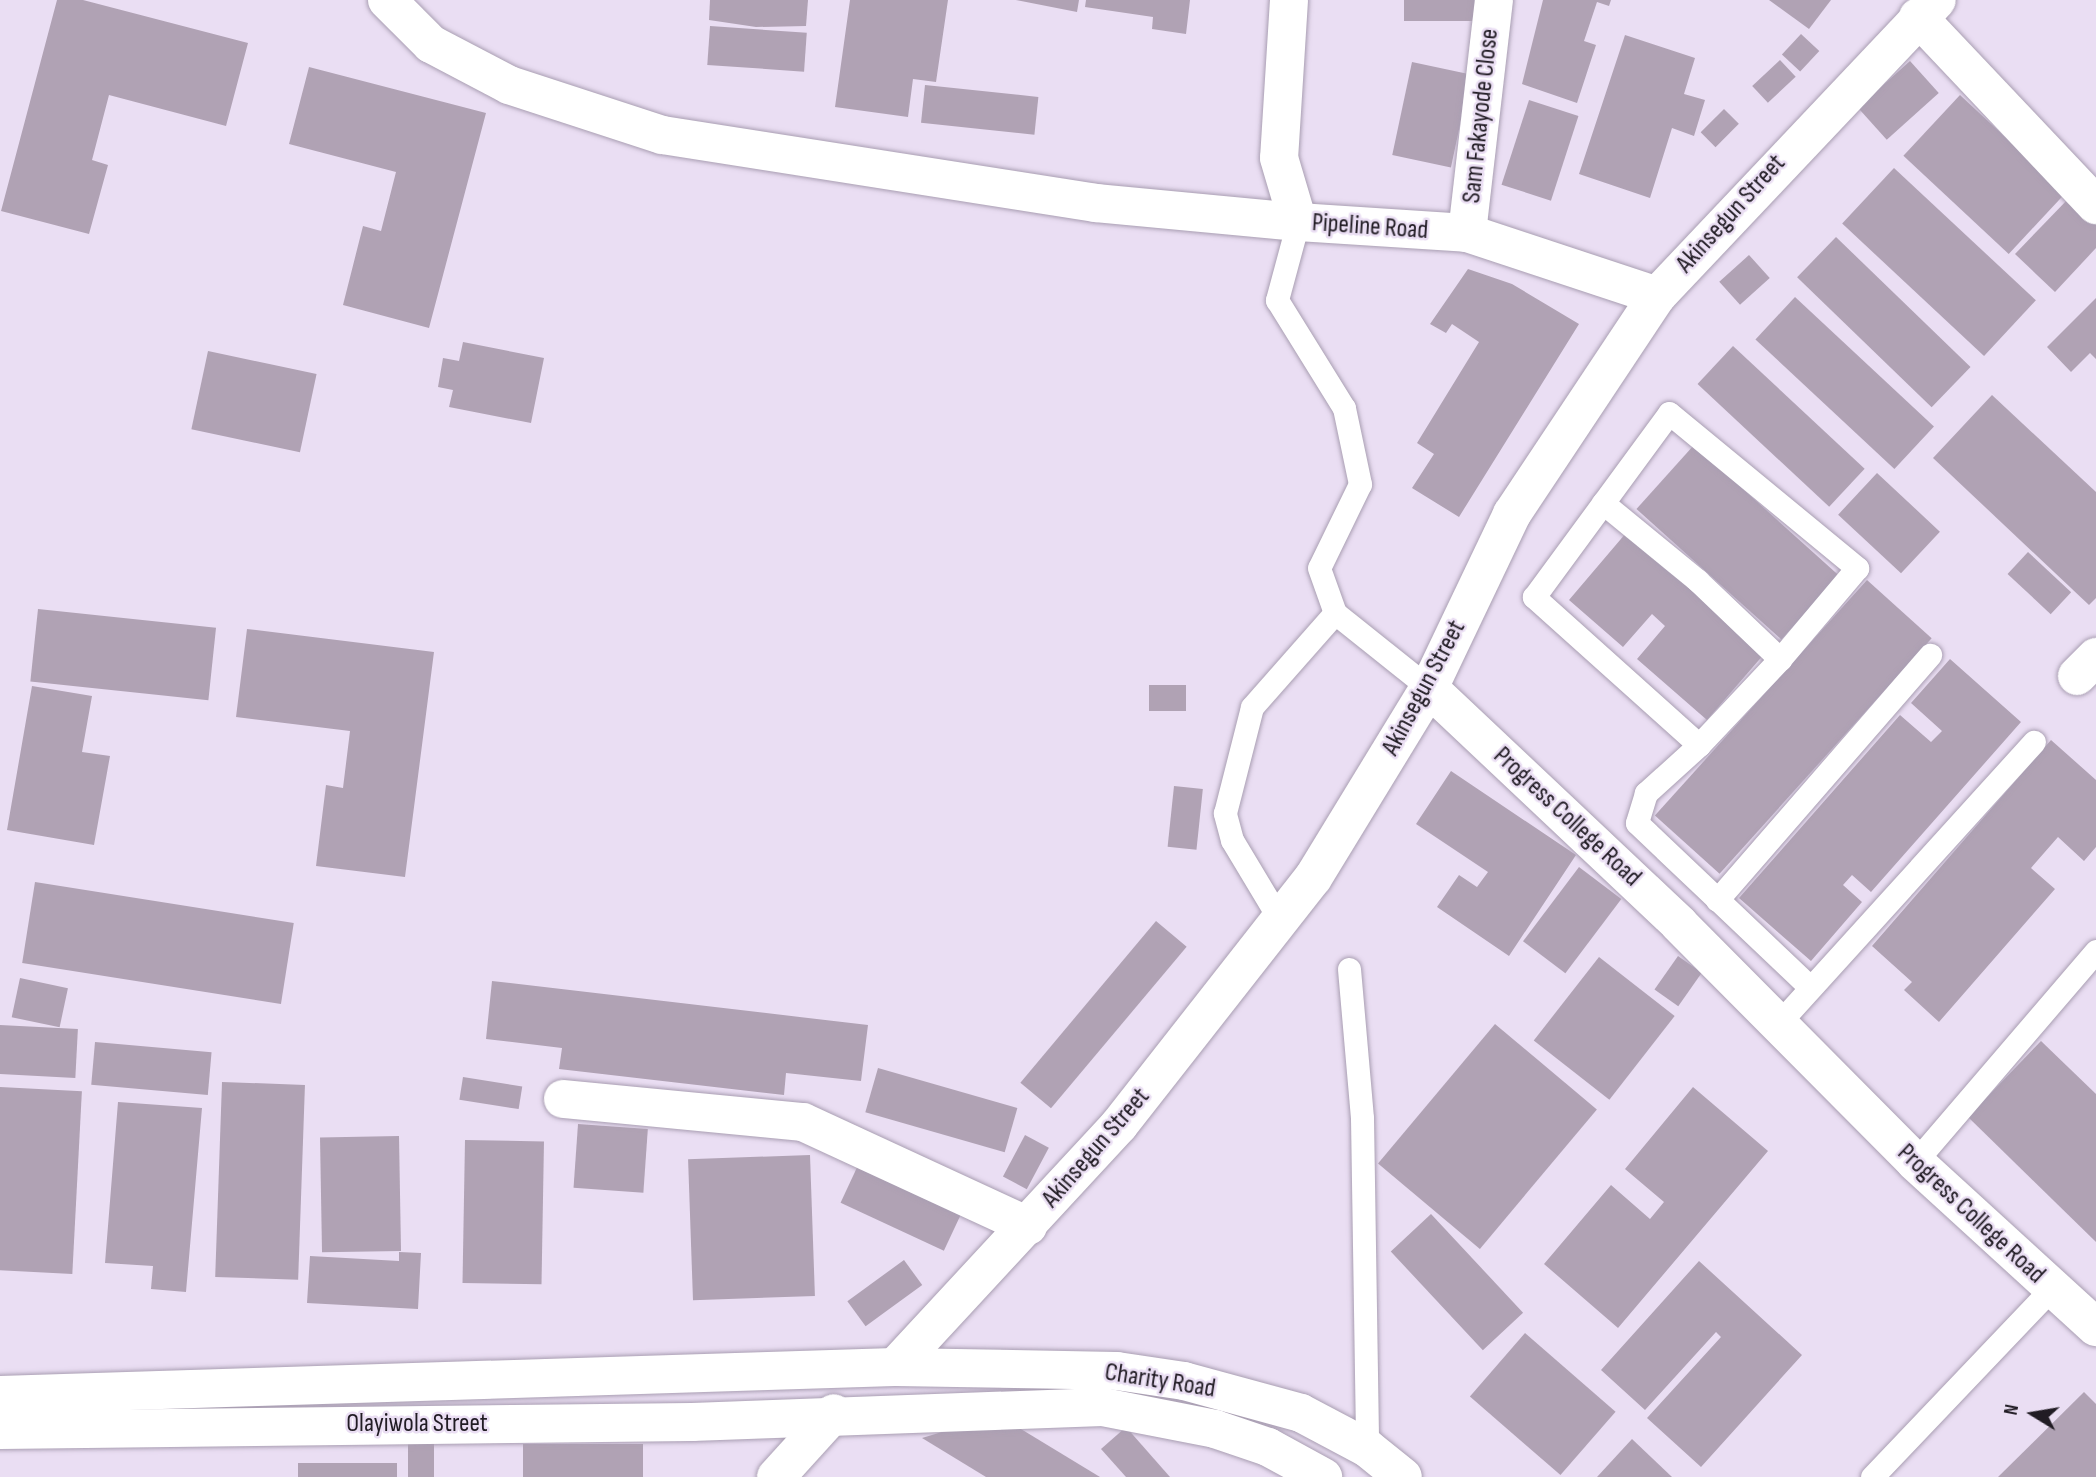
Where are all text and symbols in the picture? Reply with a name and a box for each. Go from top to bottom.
street label: Sam Fakayode Close [1456,27,1506,205]
street label: Akinsegun Street [1670,148,1792,280]
street label: Pipeline Road [1311,207,1429,247]
street label: Akinsegun Street [1375,615,1473,761]
street label: Progress College Road [1487,741,1647,893]
street label: Akinsegun Street [1036,1082,1156,1214]
street label: Progress College Road [1891,1138,2051,1290]
street label: Charity Road [1102,1357,1218,1405]
north arrow [1998,1379,2068,1449]
text: N [2000,1403,2024,1417]
street label: Olayiwola Street [346,1408,488,1440]

